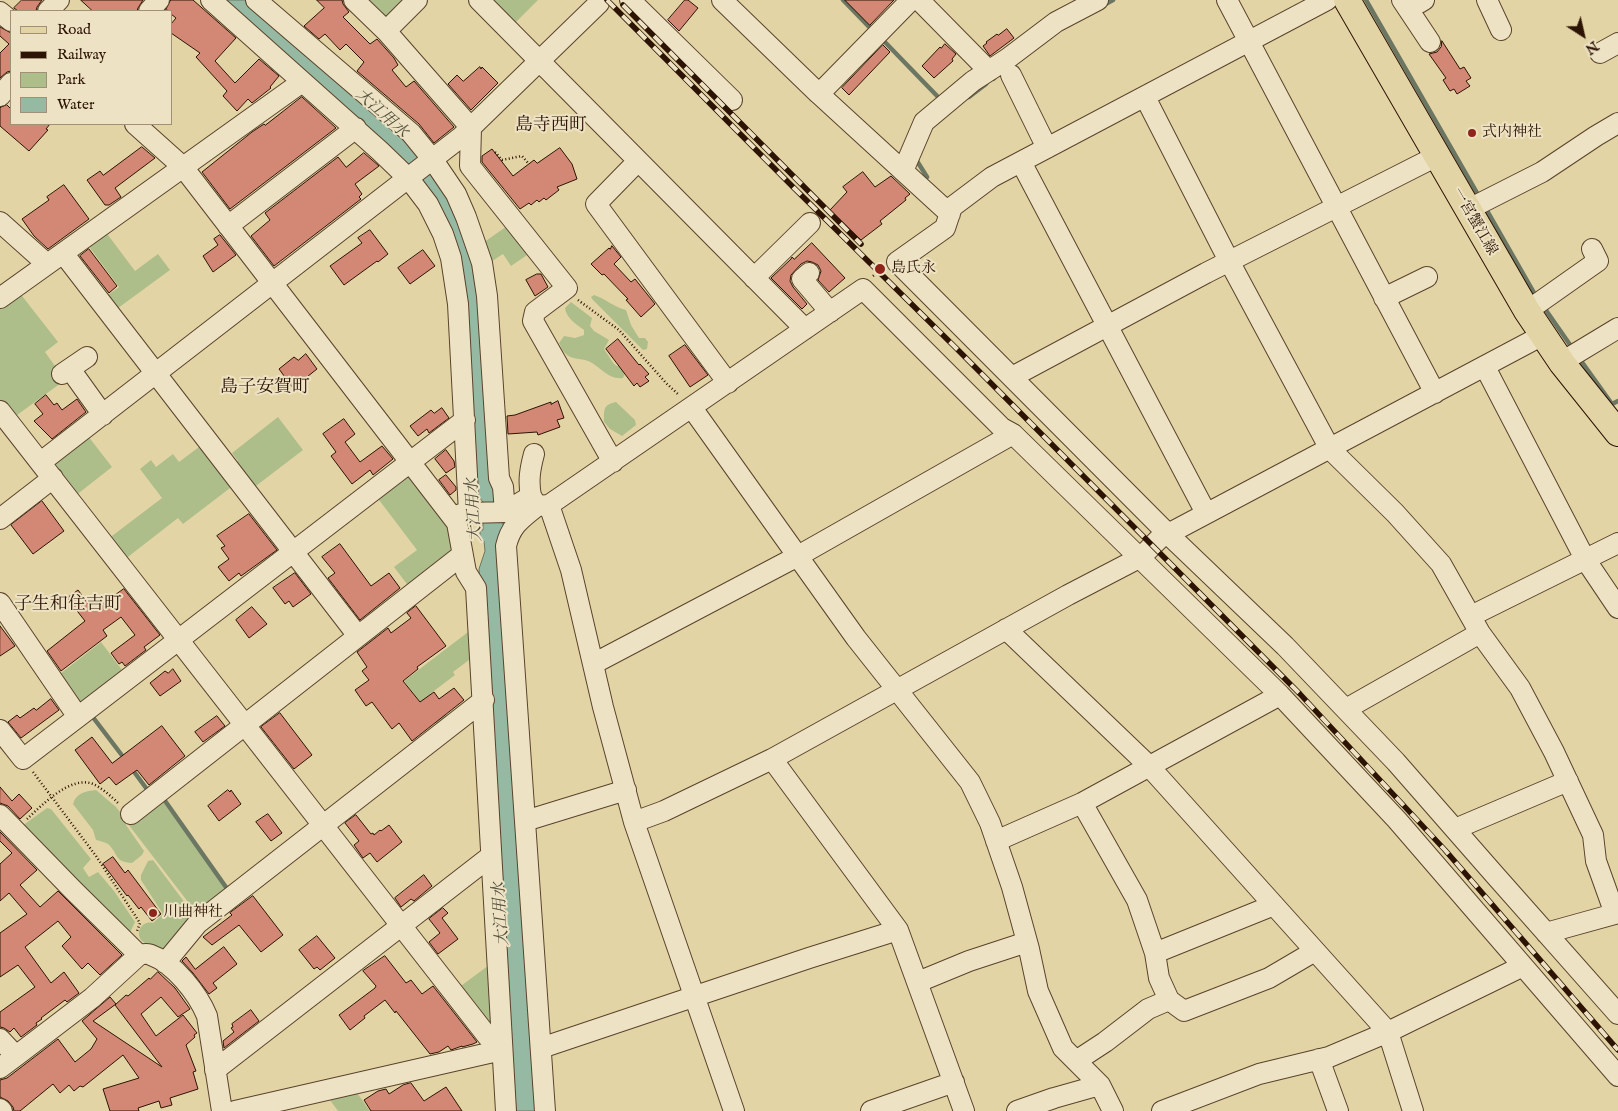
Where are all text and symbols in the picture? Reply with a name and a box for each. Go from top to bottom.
legend [10,10,172,125]
north arrow [1558,10,1608,60]
text: Road [57,20,91,39]
text: N [1581,36,1602,58]
text: Railway [57,45,106,64]
text: Park [57,70,86,89]
water label: 大江用水 [351,85,411,143]
text: Water [57,95,94,114]
district label: 島寺西町 [515,115,587,137]
place label: 式内神社 [1482,124,1542,142]
marker: 式内神社 [1466,127,1478,139]
street label: 一宮蟹江線 [1447,185,1501,259]
place label: 島氏永 [891,260,936,278]
marker: 島氏永 [873,262,887,276]
district label: 島子安賀町 [220,377,310,399]
water label: 大江用水 [463,477,487,543]
district label: 子生和住吉町 [14,594,122,616]
water label: 大江用水 [490,881,514,947]
place label: 川曲神社 [163,904,223,922]
marker: 川曲神社 [147,907,159,919]

